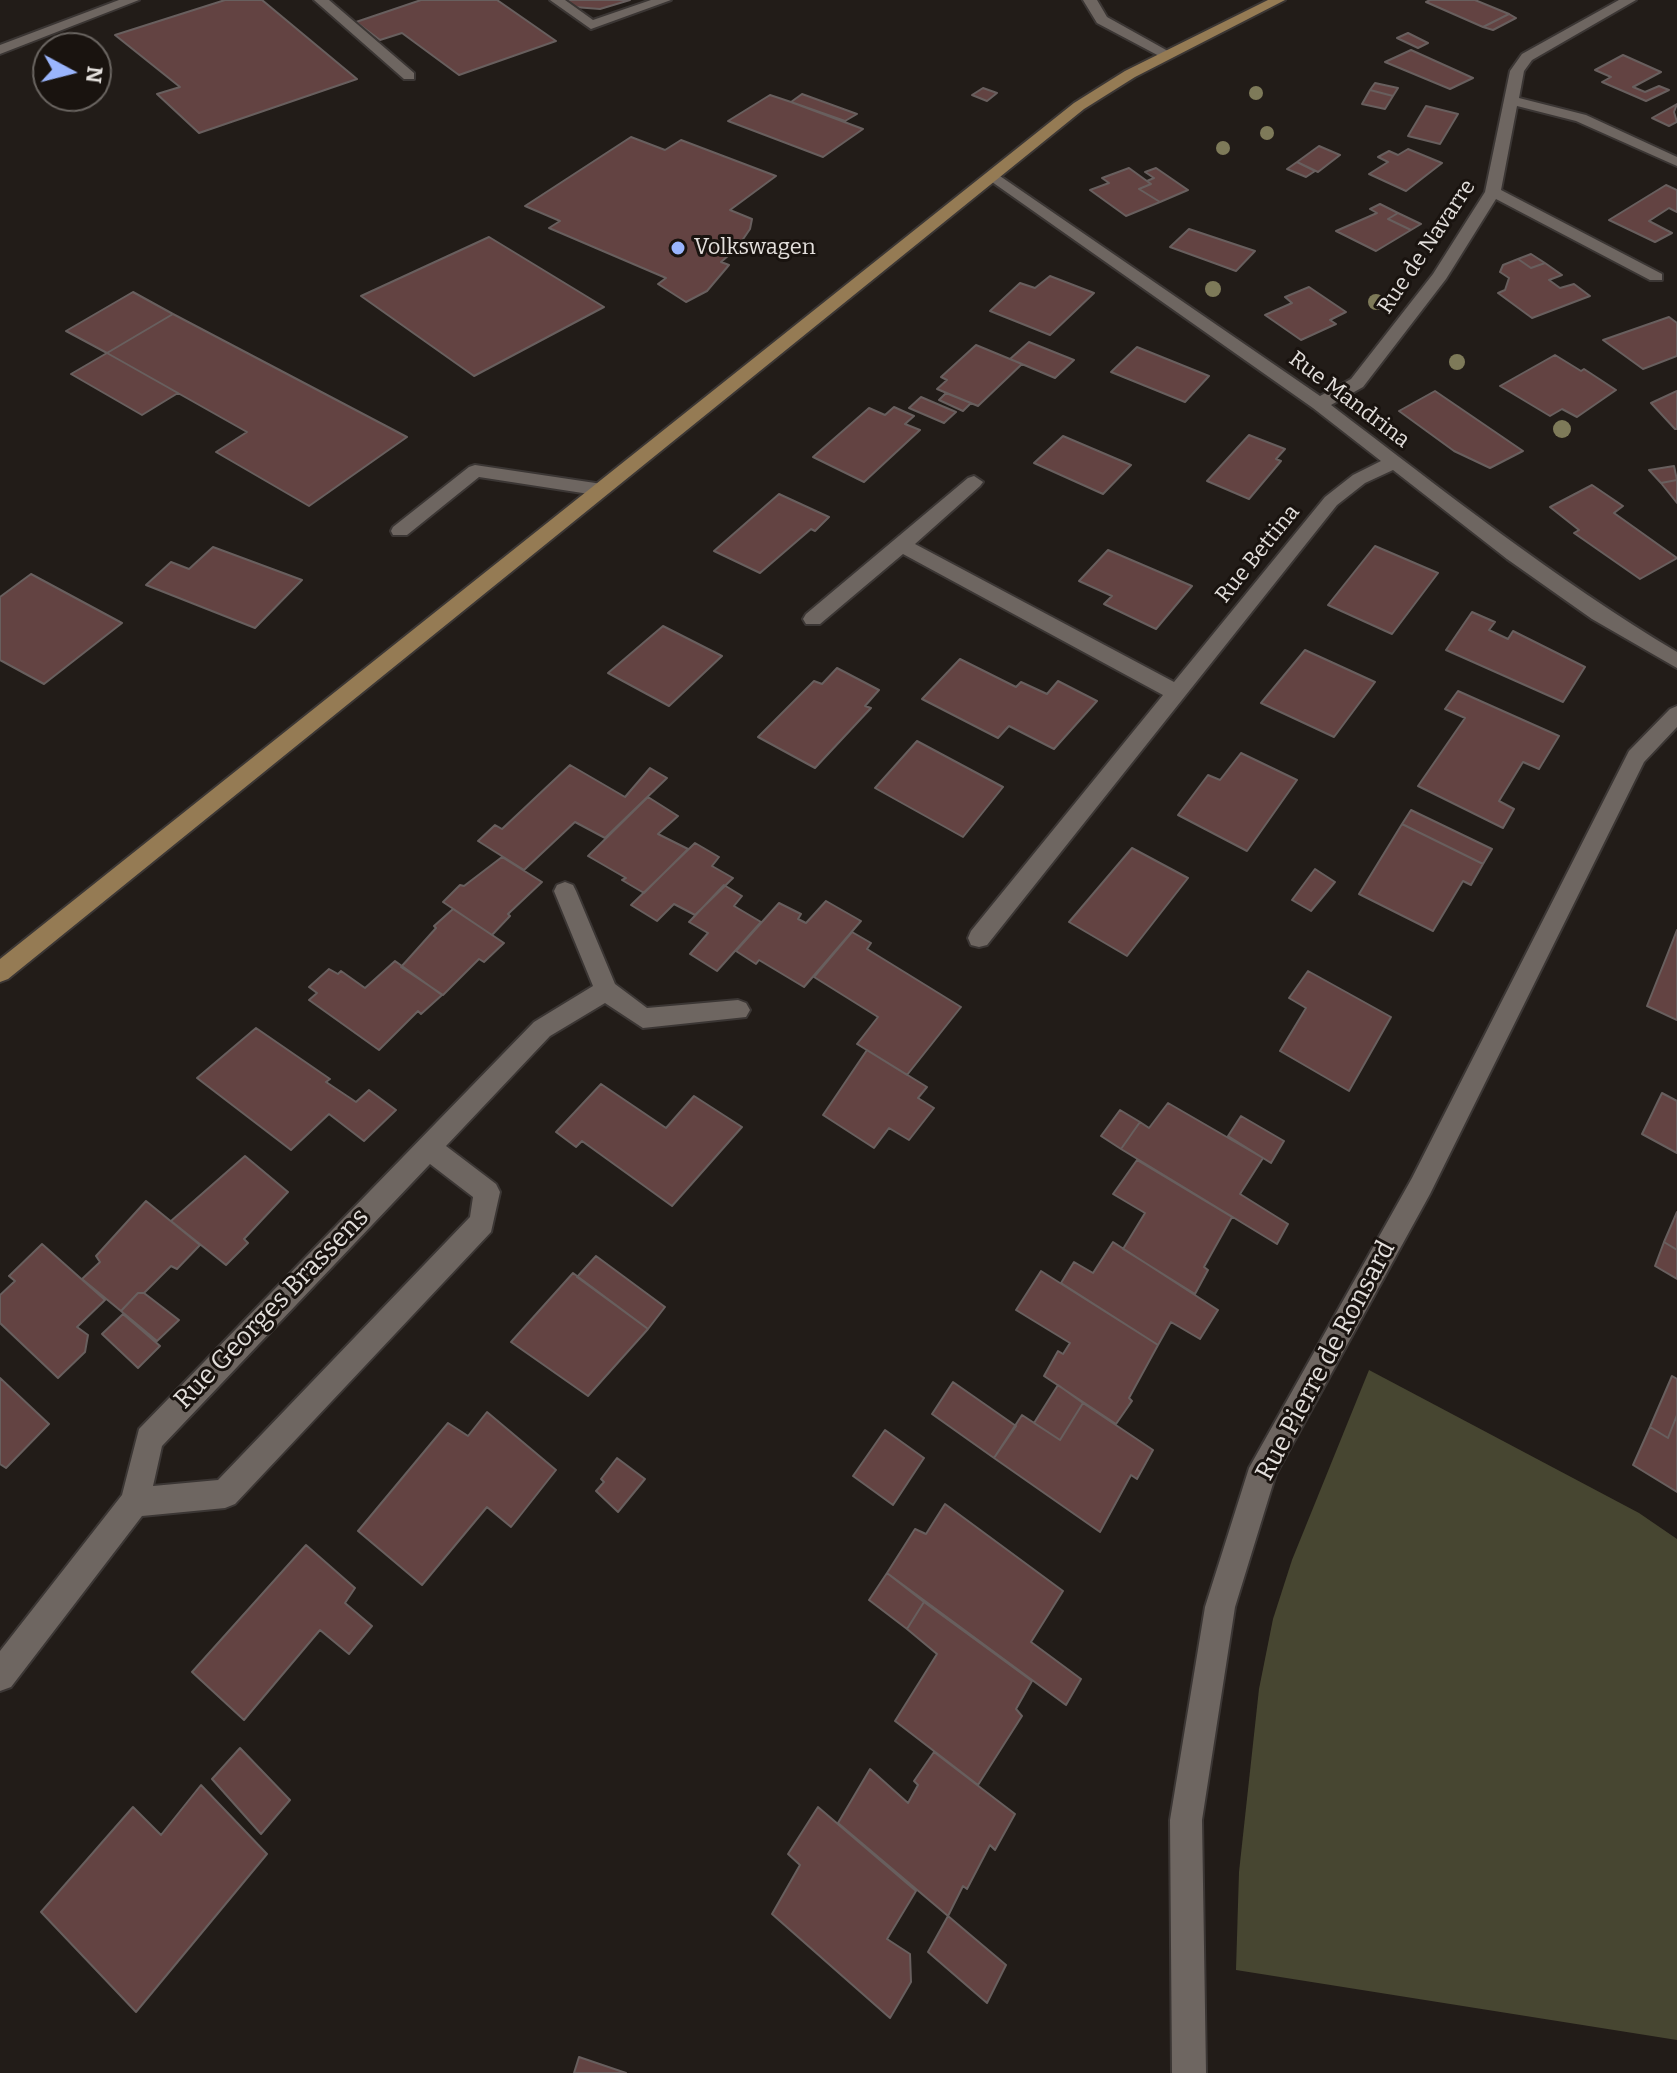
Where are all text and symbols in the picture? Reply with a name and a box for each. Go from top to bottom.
north arrow [32,32,112,112]
text: N [80,65,109,85]
street label: Rue de Navarre [1372,175,1482,319]
place label: Volkswagen [694,235,816,261]
marker: Volkswagen [669,239,687,257]
street label: Rue Mandrina [1283,346,1415,454]
street label: Rue Bettina [1210,500,1306,608]
street label: Rue Georges Brassens [168,1202,376,1416]
street label: Rue Pierre de Ronsard [1250,1236,1402,1486]

